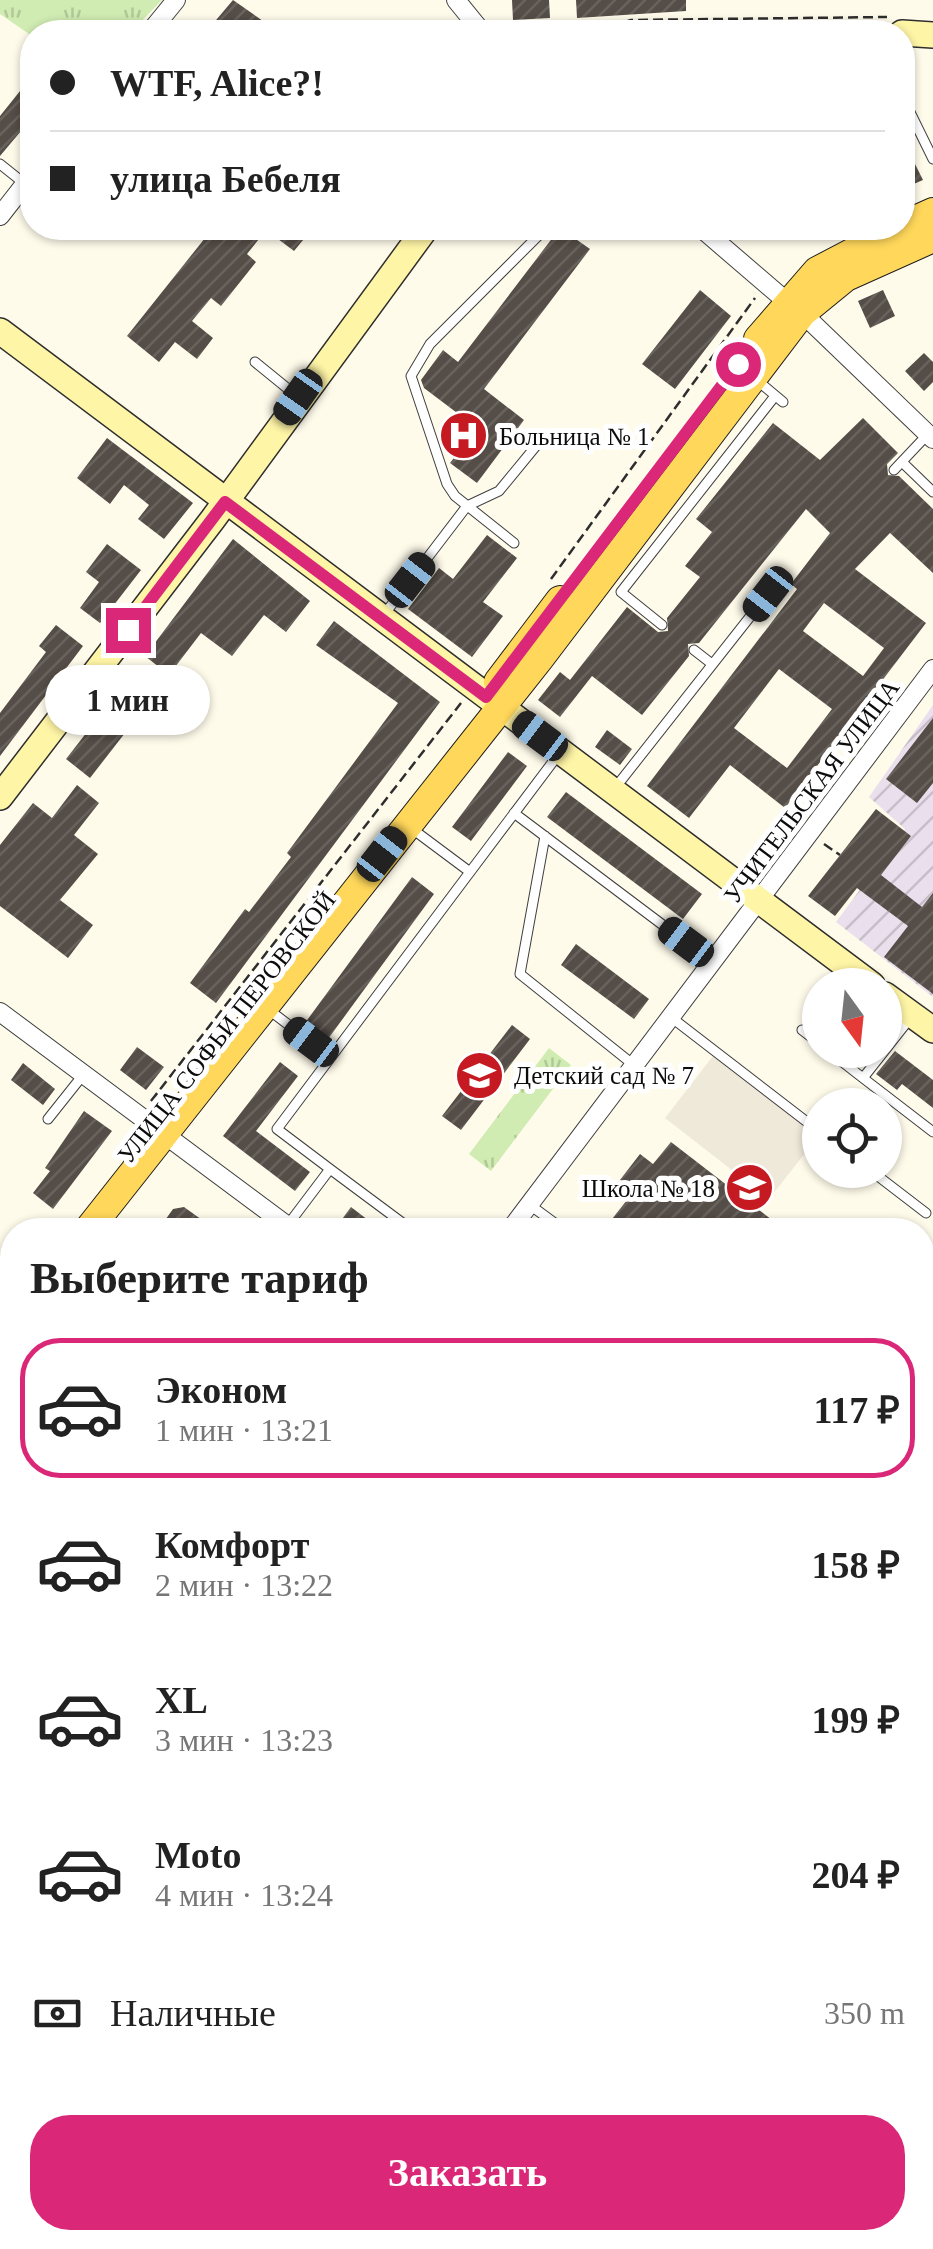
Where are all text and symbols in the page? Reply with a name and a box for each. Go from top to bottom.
text: WTF, Alice?! [110,62,324,104]
text: улица Бебеля [110,158,341,200]
route start [716,342,761,387]
car [269,364,327,430]
hospital icon: Больница № 1 [438,410,490,462]
place label: Больница № 1 [499,423,650,450]
car [380,547,440,613]
car [738,561,798,627]
route end [106,608,151,653]
callout: 1 мин [46,665,210,735]
street label: УЧИТЕЛЬСКАЯ УЛИЦА [718,674,904,909]
text: 1 мин [86,682,169,718]
car [507,706,573,766]
car [352,821,412,887]
street label: УЛИЦА СОФЬИ ПЕРОВСКОЙ [112,886,341,1168]
car [653,912,719,972]
north arrow [802,968,902,1068]
map controls [802,968,902,1188]
car [278,1012,344,1072]
school or university icon: Детский сад № 7 [453,1049,505,1101]
place label: Детский сад № 7 [514,1062,694,1089]
button: locate [802,1088,902,1188]
school or university icon: Школа № 18 [724,1162,776,1214]
place label: Школа № 18 [582,1175,715,1202]
text: Выберите тариф [30,1253,369,1303]
icon: car [35,1363,125,1453]
text: Эконом [155,1369,287,1411]
text: 117 ₽ [813,1389,900,1431]
text: 1 мин · 13:21 [155,1412,333,1448]
icon: car [35,1518,125,1608]
text: Комфорт [155,1524,309,1566]
text: 158 ₽ [811,1544,900,1586]
text: 2 мин · 13:22 [155,1567,333,1603]
icon: car [35,1673,125,1763]
text: XL [155,1679,208,1721]
text: 199 ₽ [811,1699,900,1741]
text: 3 мин · 13:23 [155,1722,333,1758]
icon: car [35,1828,125,1918]
text: Moto [155,1834,242,1876]
text: 204 ₽ [811,1854,900,1896]
text: 4 мин · 13:24 [155,1877,333,1913]
icon: cash [30,1986,85,2041]
text: Наличные [110,1992,276,2034]
text: 350 m [824,1995,905,2031]
button: Заказать [30,2115,905,2230]

